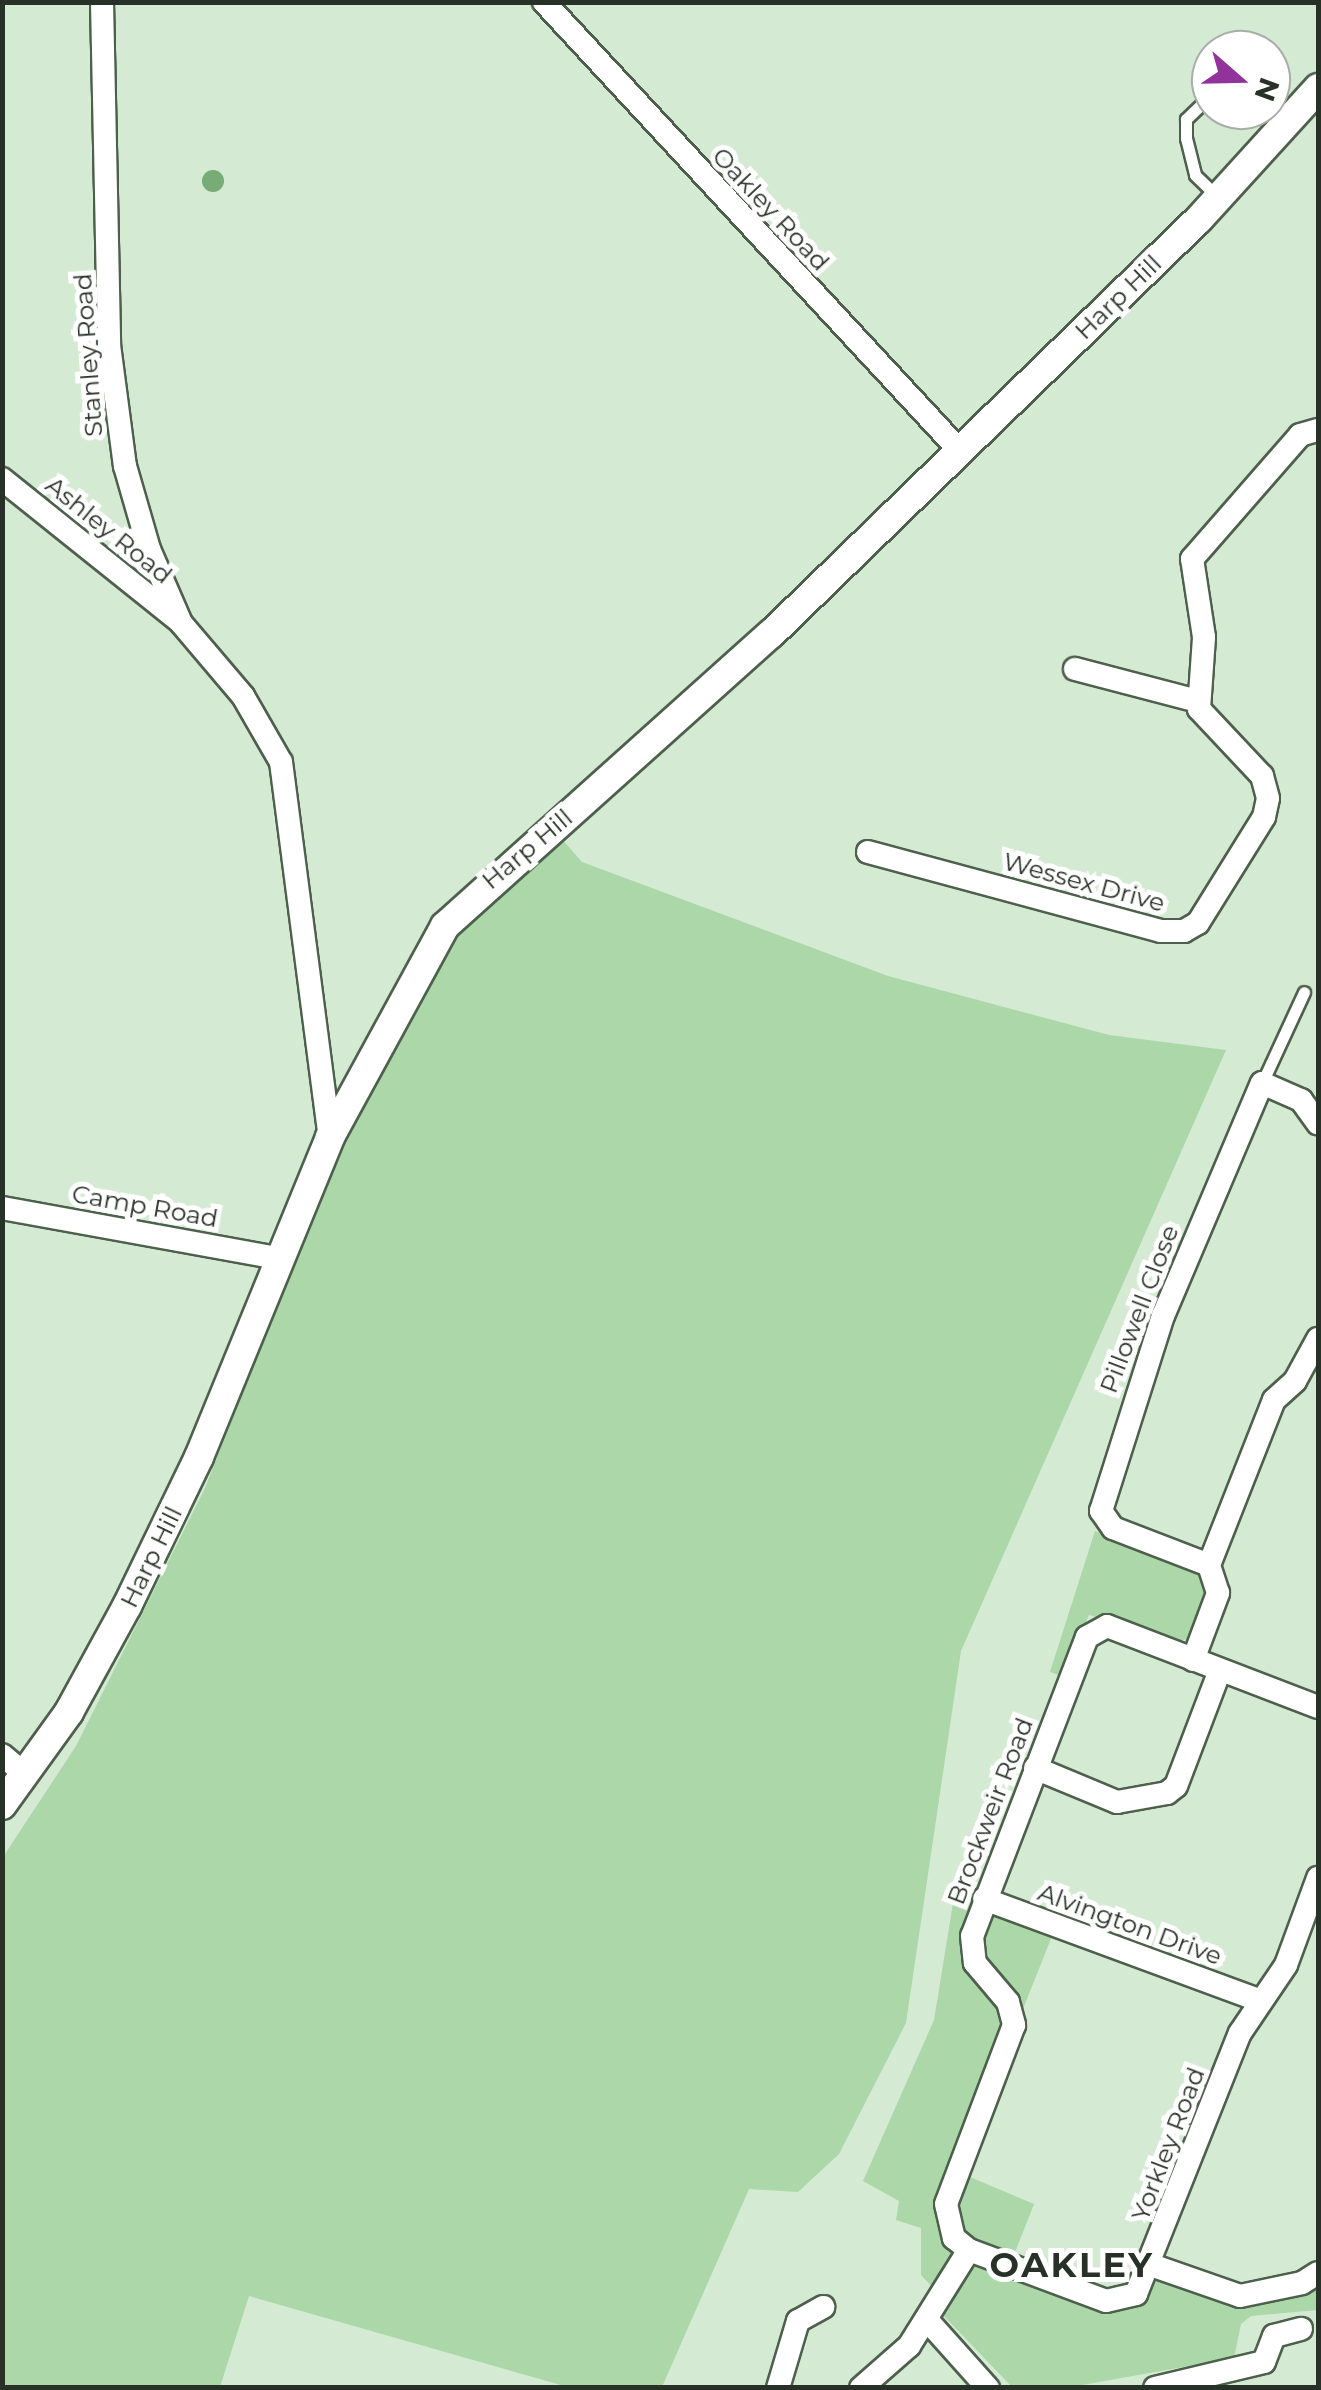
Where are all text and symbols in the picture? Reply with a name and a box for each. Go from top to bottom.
north arrow [1191,30,1291,130]
text: N [1247,73,1287,106]
street label: Oakley Road [706,141,836,277]
street label: Harp Hill [1068,248,1168,346]
street label: Stanley Road [67,272,109,438]
street label: Ashley Road [40,470,178,590]
street label: Harp Hill [476,803,578,895]
street label: Wessex Drive [1000,846,1168,918]
street label: Camp Road [70,1178,220,1234]
street label: Pillowell Close [1093,1221,1185,1397]
street label: Harp Hill [114,1501,188,1613]
street label: Brockweir Road [941,1713,1039,1909]
street label: Alvington Drive [1034,1877,1226,1971]
street label: Yorkley Road [1125,2063,1211,2225]
district label: OAKLEY [990,2244,1154,2286]

